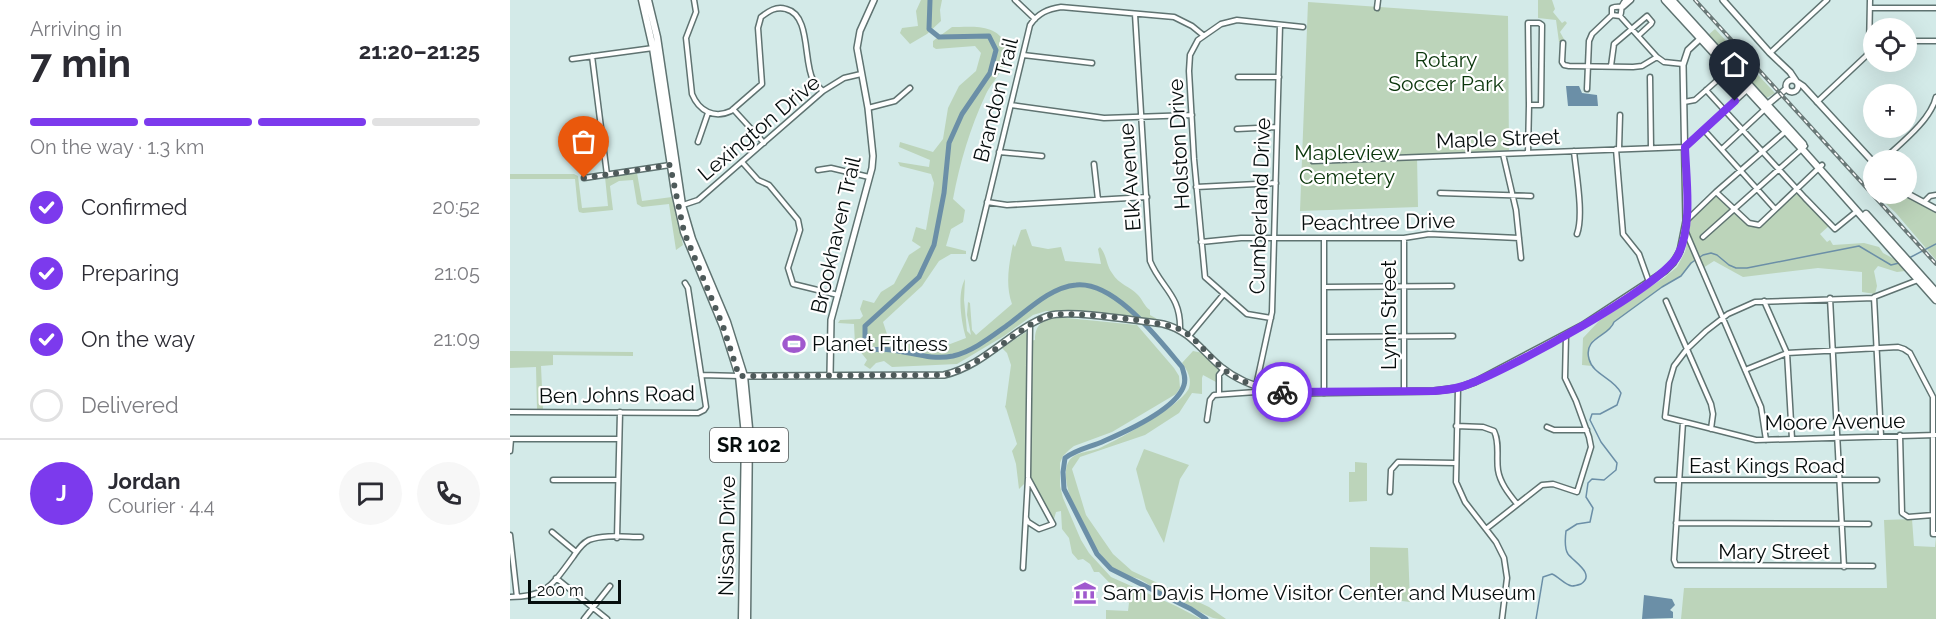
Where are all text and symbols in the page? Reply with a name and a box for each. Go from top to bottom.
text: Arriving in [30,17,122,41]
map controls [1863,18,1917,204]
button: locate [1863,18,1917,72]
street label: Brandon Trail [968,35,1023,165]
text: 21:20–21:25 [359,38,480,64]
pin [1709,39,1760,101]
text: 7 min [30,40,131,86]
park label: Rotary Soccer Park [1388,47,1504,96]
icon: home [1718,48,1751,81]
street label: Lexington Drive [693,69,825,186]
street label: Holston Drive [1163,78,1194,210]
button: + [1863,84,1917,138]
pin [558,116,609,178]
street label: Cumberland Drive [1244,117,1275,295]
street label: Elk Avenue [1113,122,1146,232]
street label: Maple Street [1435,124,1561,153]
icon: bag [567,125,600,158]
text: On the way · 1.3 km [30,135,204,159]
park label: Mapleview Cemetery [1294,140,1400,189]
button: − [1863,150,1917,204]
street label: Brookhaven Trail [805,154,866,316]
icon: check [30,191,63,224]
text: Confirmed [81,194,188,220]
text: 20:52 [432,195,480,219]
street label: Peachtree Drive [1301,208,1455,235]
icon: check [30,257,63,290]
text: Preparing [81,260,179,286]
street label: Lynn Street [1376,260,1401,370]
text: 21:05 [434,261,480,285]
icon: check [30,323,63,356]
text: On the way [81,326,195,352]
text: 21:09 [433,327,480,351]
sports icon: Planet Fitness [781,331,807,357]
place label: Planet Fitness [812,331,948,356]
courier [1252,362,1312,422]
icon: bike [1266,376,1299,409]
street label: Ben Johns Road [539,381,695,408]
text: Delivered [81,392,179,418]
street label: Moore Avenue [1764,408,1906,435]
road number: SR 102 [710,428,788,462]
street label: East Kings Road [1689,453,1845,478]
button: chat [339,462,402,525]
button: phone [417,462,480,525]
text: Jordan [108,468,180,494]
street label: Nissan Drive [713,476,740,596]
text: J [56,480,67,506]
text: Courier · 4.4 [108,494,215,518]
street label: Mary Street [1718,539,1830,564]
scale bar [528,577,621,604]
museum icon: Sam Davis Home Visitor Center and Museum [1072,580,1098,606]
place label: Sam Davis Home Visitor Center and Museum [1103,580,1536,605]
text: 200 m [537,581,584,600]

